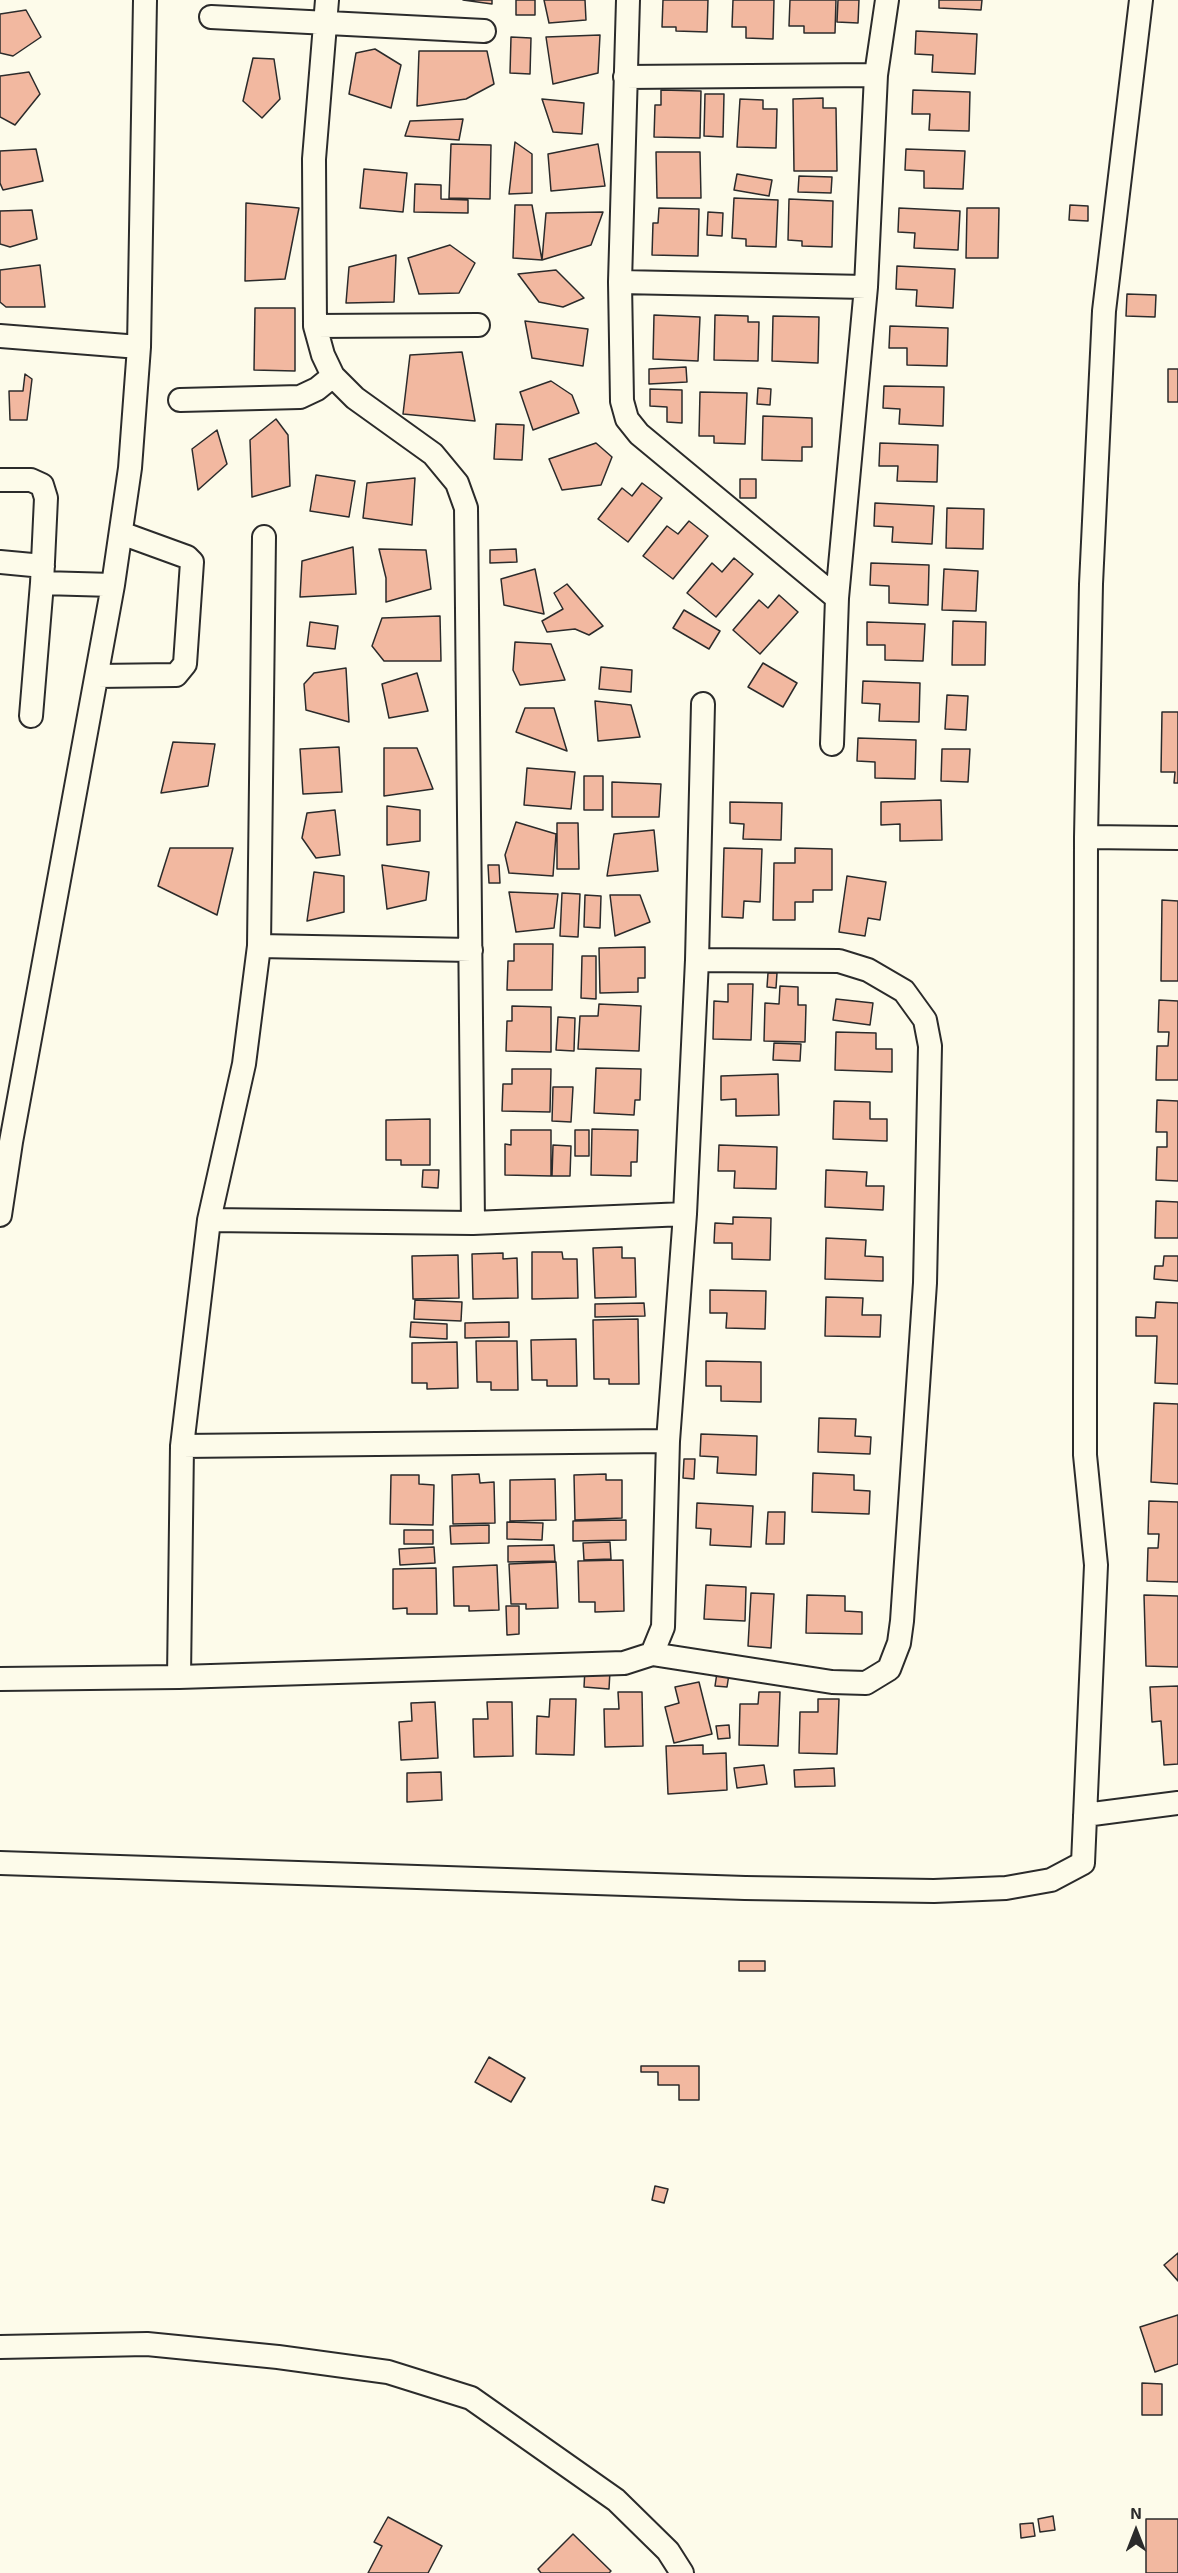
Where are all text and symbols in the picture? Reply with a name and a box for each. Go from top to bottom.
north arrow [1106,2501,1166,2561]
text: N [1130,2503,1142,2522]

